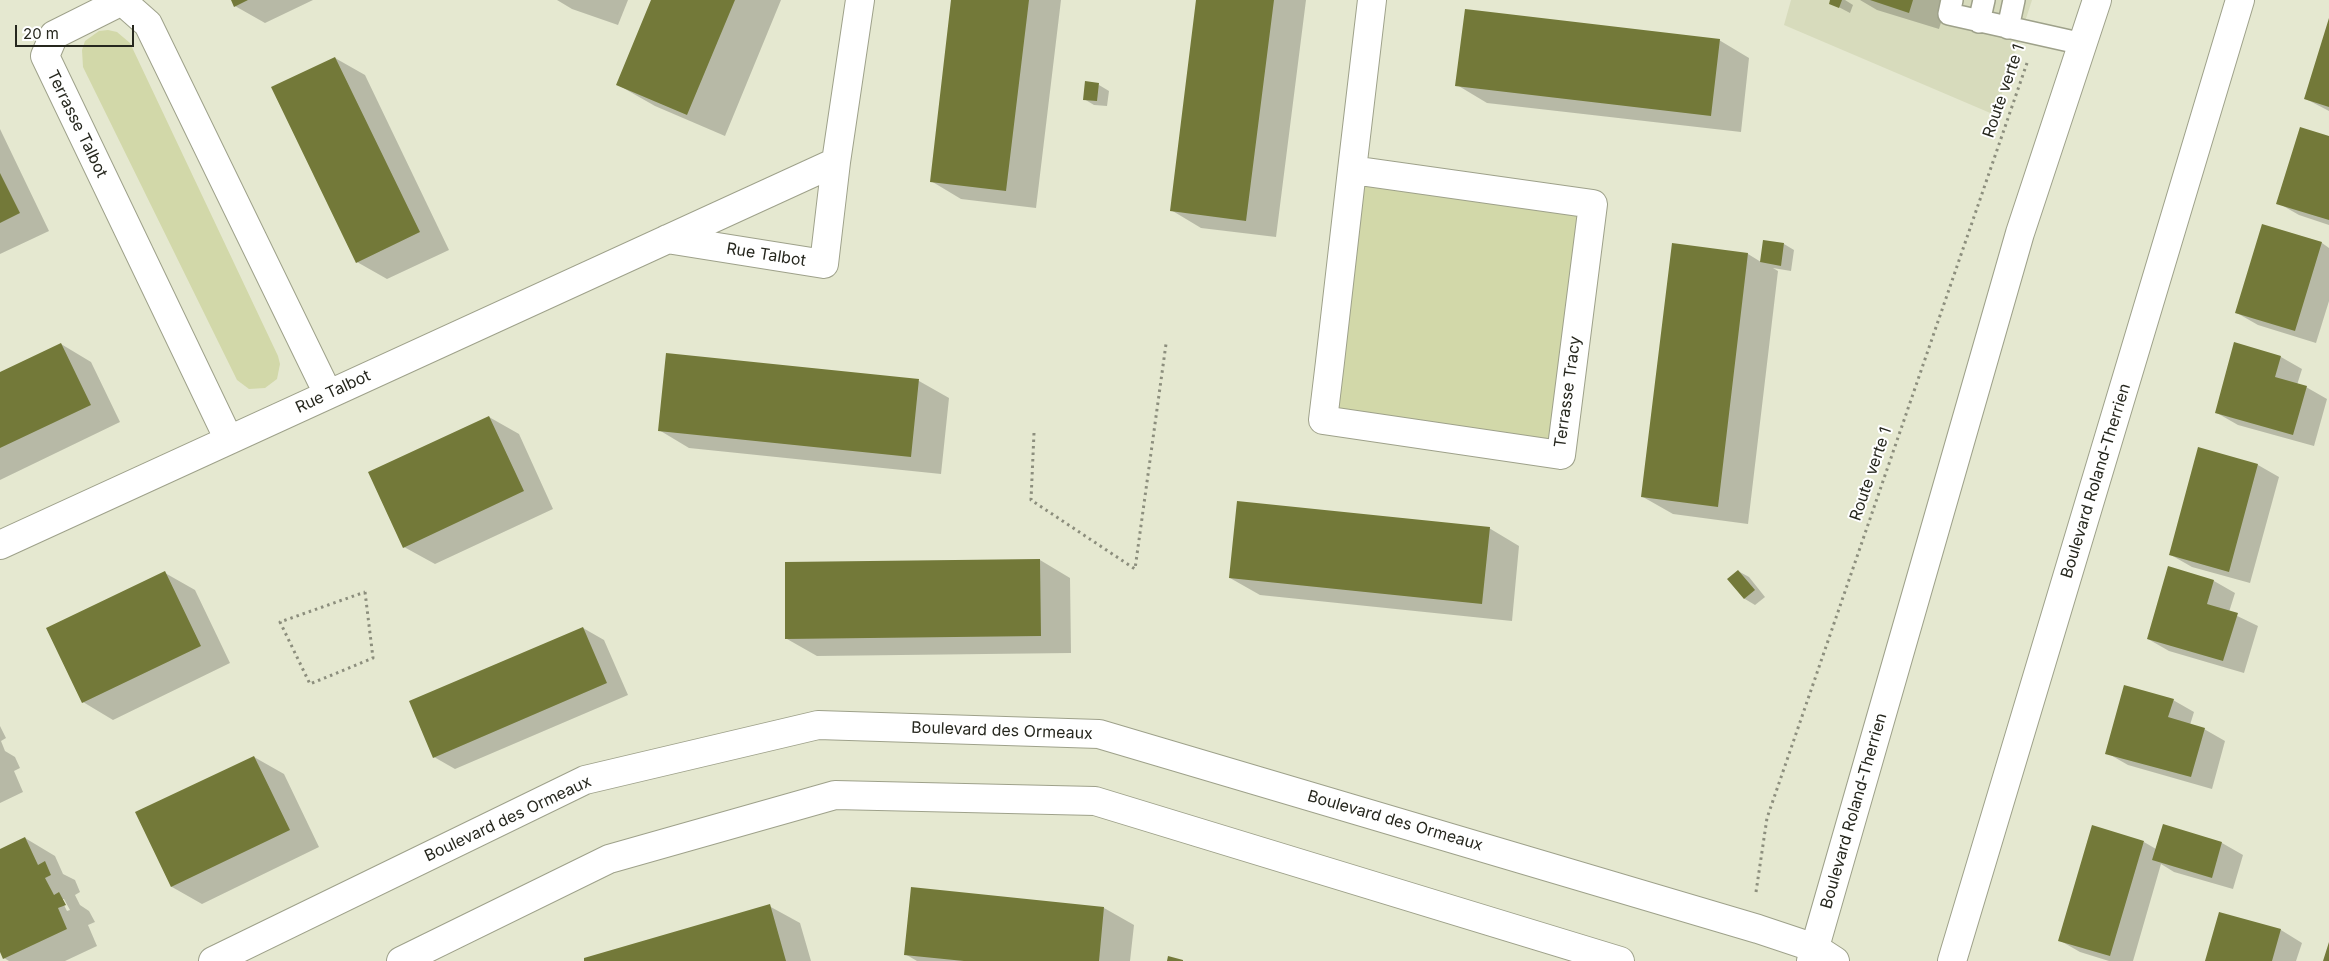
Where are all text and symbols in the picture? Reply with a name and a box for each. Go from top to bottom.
scale bar [18,15,136,47]
text: 20 m [23,24,59,43]
street label: Route verte 1 [1979,42,2029,140]
street label: Terrasse Talbot [43,67,111,181]
street label: Rue Talbot [725,239,807,271]
street label: Terrasse Tracy [1551,335,1585,449]
street label: Rue Talbot [293,366,373,418]
street label: Boulevard Roland-Therrien [2057,381,2135,581]
street label: Route verte 1 [1846,425,1896,523]
street label: Boulevard Roland-Therrien [1817,711,1891,911]
street label: Boulevard des Ormeaux [911,718,1093,744]
street label: Boulevard des Ormeaux [422,772,594,866]
street label: Boulevard des Ormeaux [1305,787,1485,855]

